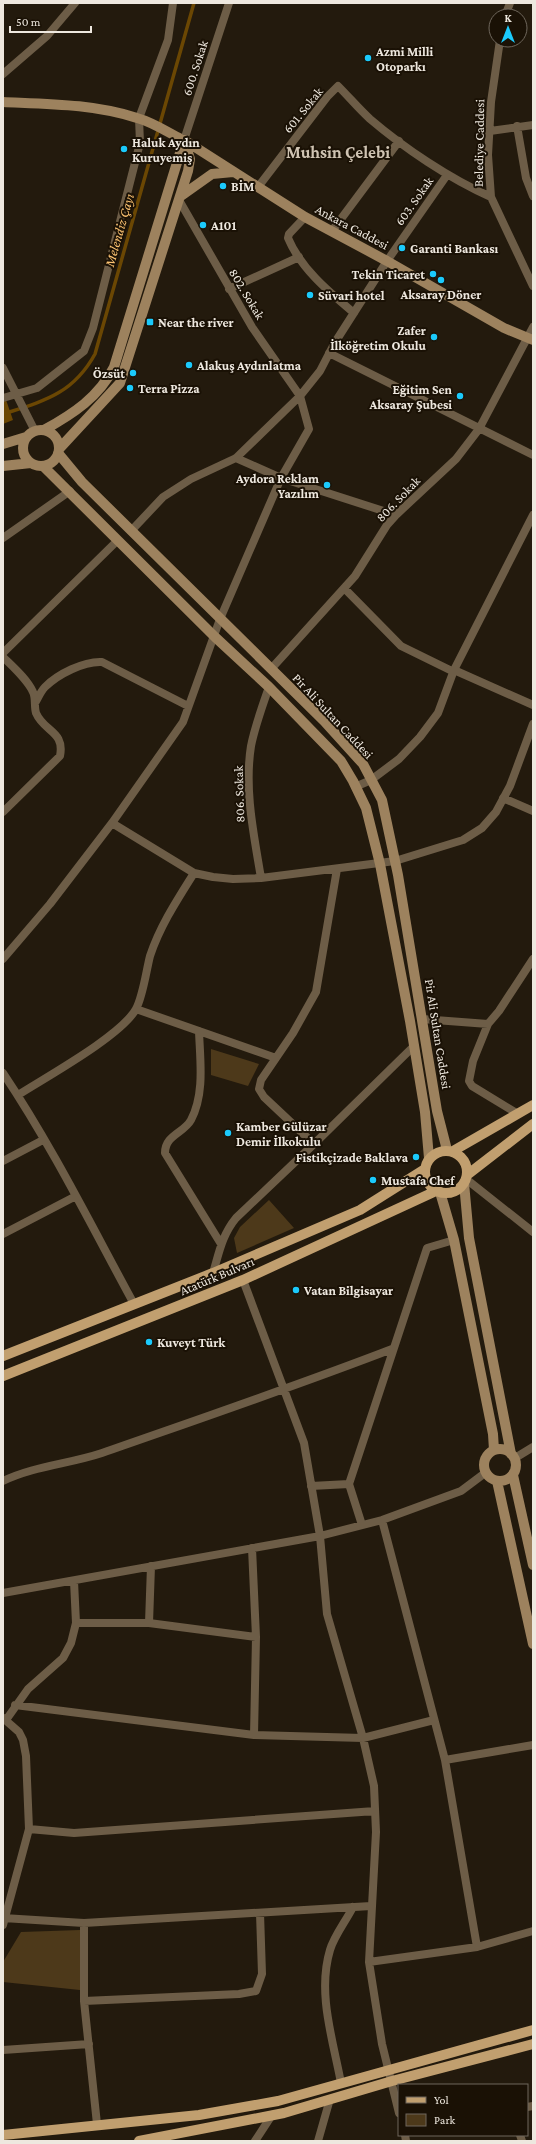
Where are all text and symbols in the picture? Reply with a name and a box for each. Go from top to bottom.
scale bar [10,8,91,34]
north arrow [488,8,528,48]
text: K [504,12,512,24]
text: 50 m [16,15,41,29]
street label: 600. Sokak [179,38,211,98]
place label: Azmi Milli Otoparkı [375,44,434,74]
marker: Azmi Milli Otoparkı [363,53,373,63]
street label: 601. Sokak [280,83,326,136]
street label: Belediye Caddesi [471,98,487,187]
place label: Haluk Aydın Kuruyemiş [132,135,200,165]
district label: Muhsin Çelebi [286,143,390,162]
marker: Haluk Aydın Kuruyemiş [119,144,129,154]
street label: 603. Sokak [392,173,437,228]
place label: BİM [231,179,254,194]
marker: BİM [218,181,228,191]
water label: Melendiz Çayı [101,191,137,269]
street label: Ankara Caddesi [313,201,392,253]
place label: A101 [210,218,236,233]
marker: A101 [198,220,208,230]
place label: Garanti Bankası [410,241,498,256]
marker: Garanti Bankası [397,243,407,253]
street label: 802. Sokak [226,266,268,323]
place label: Tekin Ticaret [352,267,425,282]
marker: Tekin Ticaret [428,269,438,279]
marker: Aksaray Döner [436,275,446,285]
place label: Aksaray Döner [400,287,482,302]
place label: Süvari hotel [318,288,385,303]
marker: Süvari hotel [305,290,315,300]
place label: Near the river [158,315,235,330]
marker: Near the river [145,317,155,327]
place label: Zafer İlköğretim Okulu [330,323,427,353]
marker: Zafer İlköğretim Okulu [429,332,439,342]
place label: Alakuş Aydınlatma [196,358,302,373]
marker: Alakuş Aydınlatma [184,360,194,370]
place label: Özsüt [93,366,125,381]
marker: Özsüt [128,368,138,378]
place label: Terra Pizza [138,381,200,396]
place label: Eğitim Sen Aksaray Şubesi [369,382,453,412]
marker: Terra Pizza [125,383,135,393]
marker: Eğitim Sen Aksaray Şubesi [455,391,465,401]
place label: Aydora Reklam Yazılım [235,471,319,501]
street label: 806. Sokak [373,473,424,525]
marker: Aydora Reklam Yazılım [322,480,332,490]
street label: Pir Ali Sultan Caddesi [290,670,377,762]
street label: 806. Sokak [230,764,247,823]
street label: Pir Ali Sultan Caddesi [422,978,454,1091]
place label: Kamber Gülüzar Demir İlkokulu [236,1119,328,1149]
marker: Kamber Gülüzar Demir İlkokulu [223,1128,233,1138]
place label: Fistikçizade Baklava [296,1150,409,1165]
marker: Fistikçizade Baklava [411,1152,421,1162]
place label: Mustafa Chef [381,1173,455,1188]
marker: Mustafa Chef [368,1175,378,1185]
street label: Atatürk Bulvarı [178,1253,257,1298]
place label: Vatan Bilgisayar [303,1283,394,1298]
marker: Vatan Bilgisayar [291,1285,301,1295]
place label: Kuveyt Türk [157,1335,226,1350]
marker: Kuveyt Türk [144,1337,154,1347]
legend [398,2084,528,2136]
text: Yol [434,2093,449,2107]
text: Park [434,2113,456,2127]

